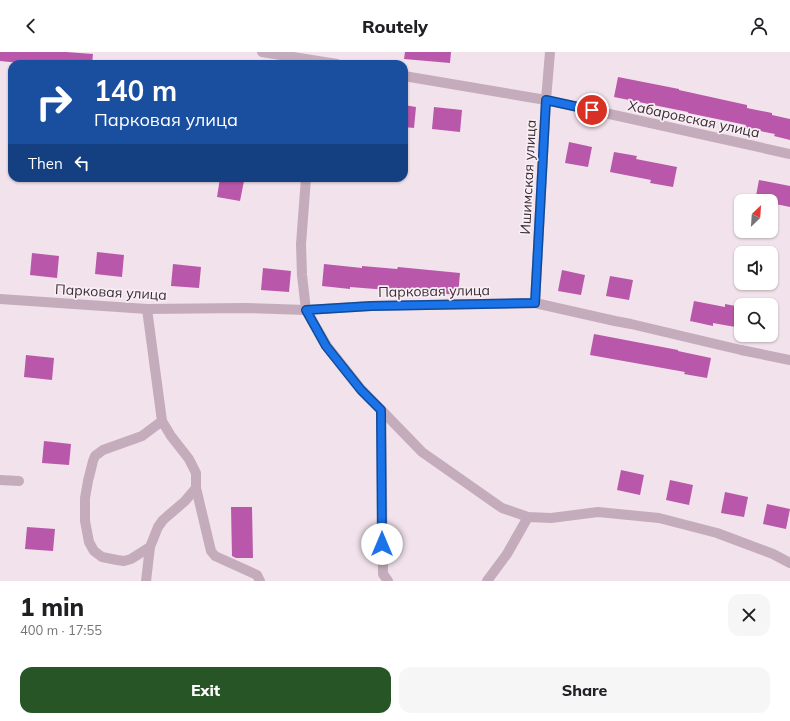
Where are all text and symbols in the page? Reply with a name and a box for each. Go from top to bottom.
icon: back [20,15,42,37]
text: Routely [362,15,428,38]
icon: person [748,15,770,37]
text: 140 m [94,73,177,108]
icon: right [28,76,80,128]
pin [575,93,609,127]
street label: Хабаровская улица [627,96,761,142]
icon: arrive [581,99,603,121]
text: Парковая улица [94,108,238,131]
street label: Ишимская улица [516,119,540,235]
icon: left [71,152,93,174]
text: Then [28,154,63,173]
north arrow [734,194,778,238]
map controls [734,194,778,342]
button: sound [734,246,778,290]
street label: Парковая улица [55,280,167,304]
street label: Парковая улица [378,281,490,301]
button: search [734,298,778,342]
position arrow [361,523,403,565]
text: 1 min [20,592,84,622]
button: close [728,594,770,636]
text: 400 m · 17:55 [20,622,102,638]
button: Exit [20,667,391,713]
button: Share [399,667,770,713]

